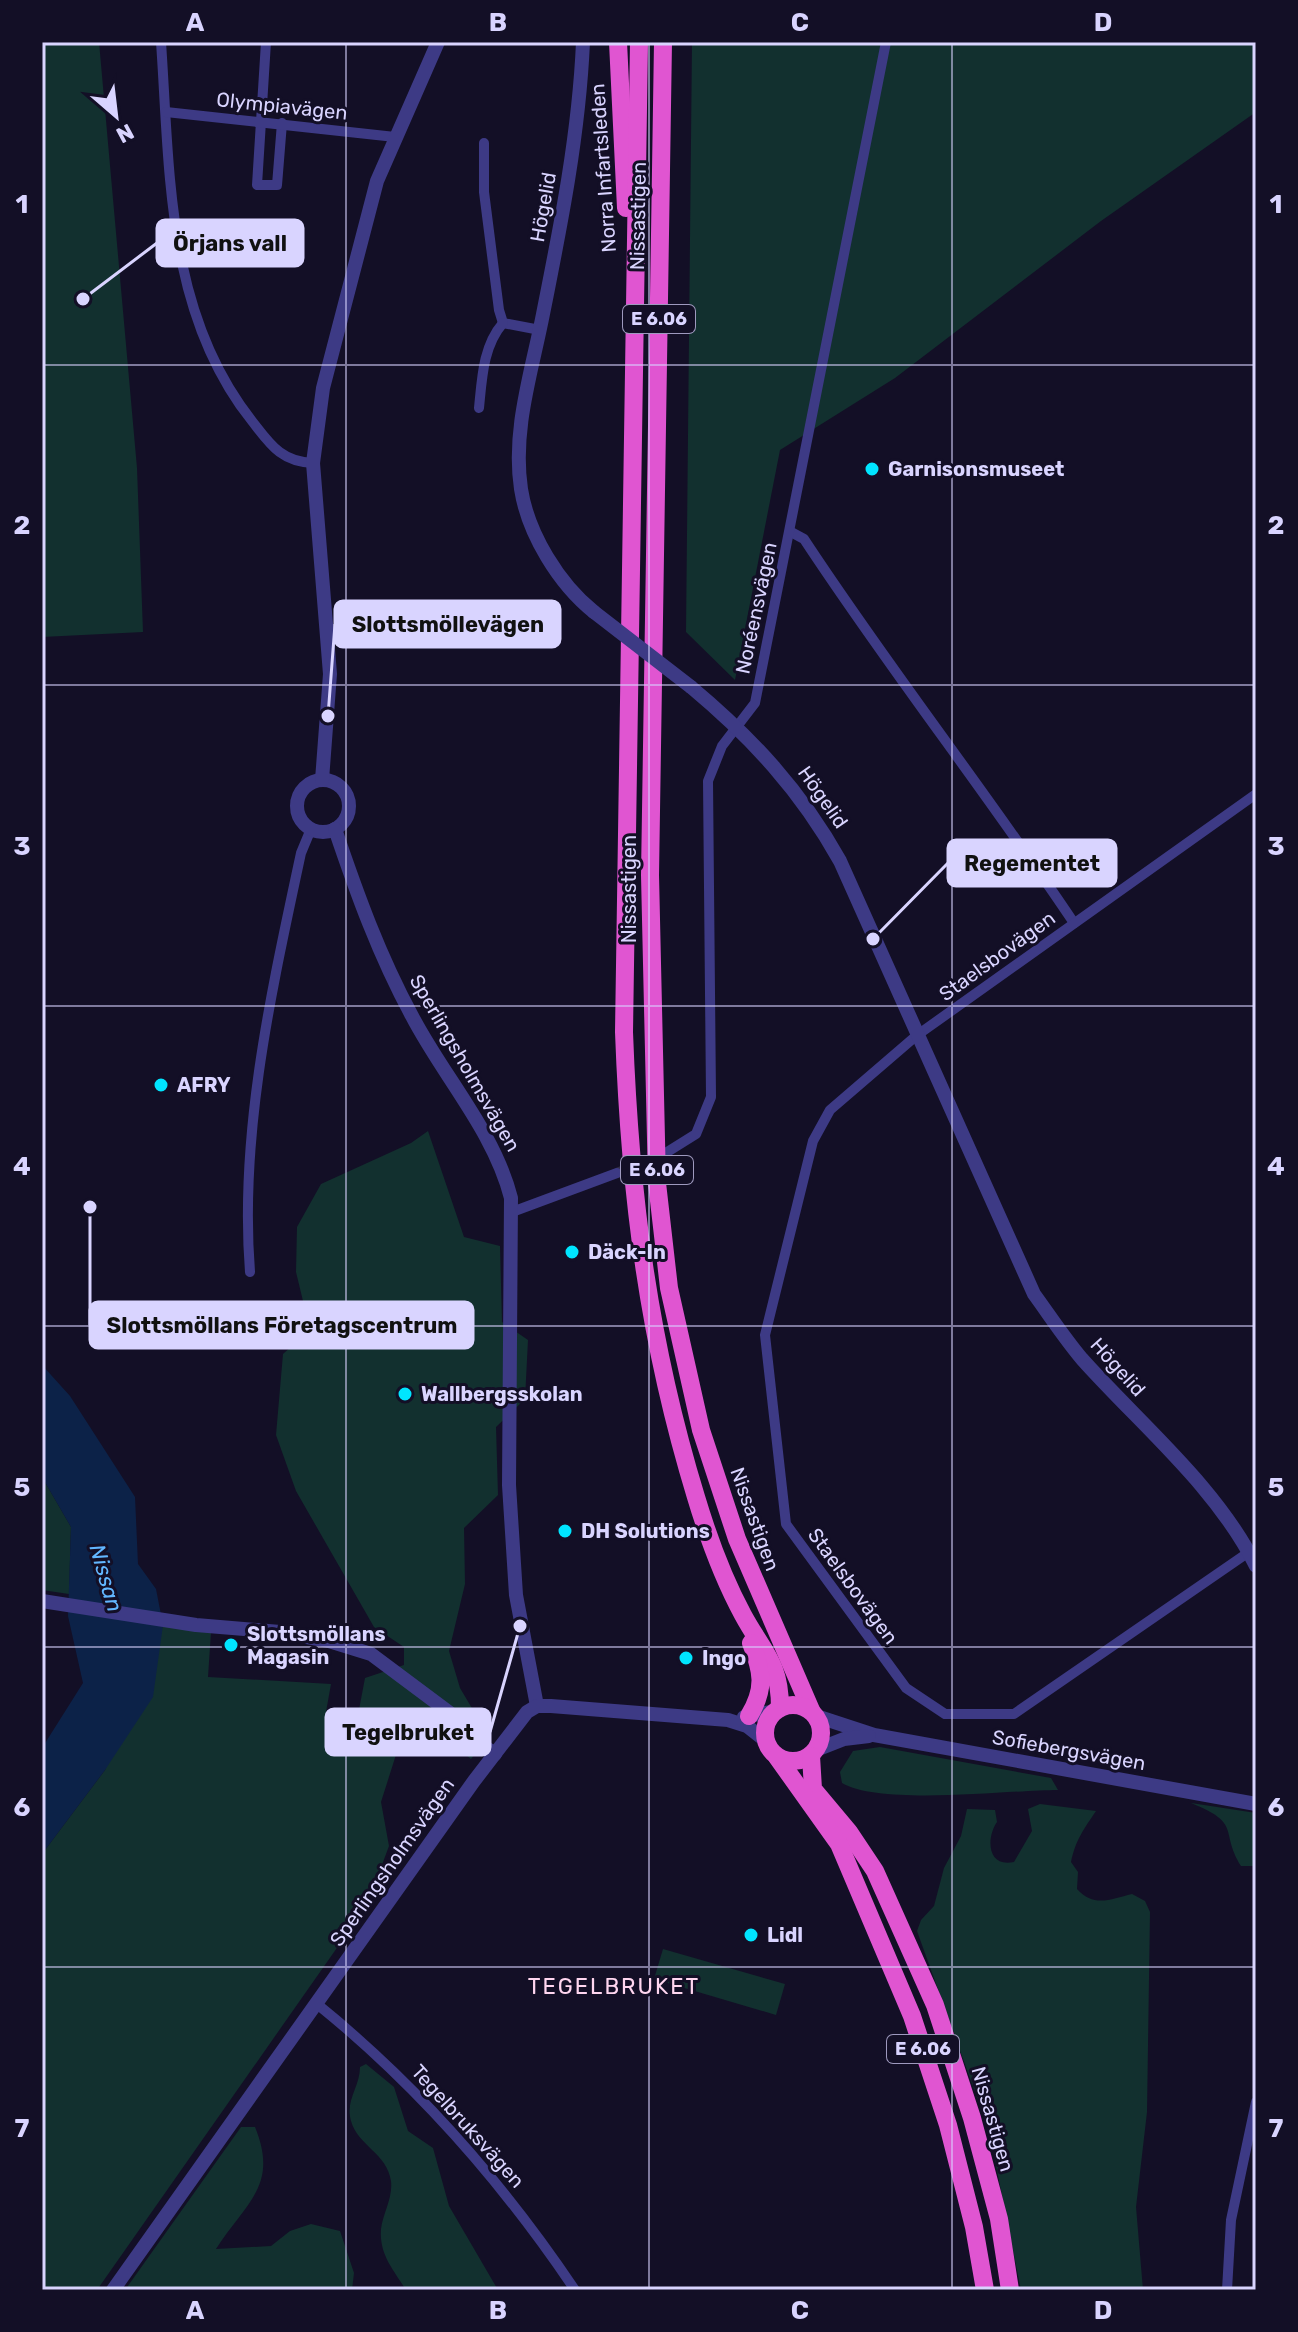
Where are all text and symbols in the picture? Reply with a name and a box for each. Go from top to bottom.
text: A [186,7,205,38]
text: B [489,7,507,38]
text: C [791,7,809,38]
text: D [1094,7,1112,38]
north arrow [76,76,156,156]
street label: Norra Infartsleden [585,83,621,253]
street label: Olympiavägen [215,87,349,125]
text: N [112,118,138,149]
street label: Nissastigen [625,162,651,270]
street label: Högelid [525,170,561,244]
text: 1 [16,189,28,220]
text: 1 [1270,189,1282,220]
callout: Örjans vall [157,220,303,266]
text: Örjans vall [173,230,287,257]
road number: E 6.06 [623,305,695,333]
place label: Garnisonsmuseet [888,457,1064,481]
marker: Garnisonsmuseet [863,460,881,478]
text: 2 [14,510,30,541]
text: 2 [1268,510,1284,541]
street label: Noréensvägen [730,540,782,676]
callout: Slottsmöllevägen [335,601,560,647]
text: Slottsmöllevägen [352,611,544,638]
street label: Högelid [793,761,853,833]
text: 3 [13,831,31,862]
text: 3 [1267,831,1285,862]
street label: Nissastigen [617,835,641,943]
callout: Regementet [948,840,1116,886]
text: Regementet [964,850,1100,877]
street label: Staelsbovägen [934,906,1060,1006]
street label: Sperlingsholmsvägen [405,970,525,1156]
place label: AFRY [177,1073,231,1097]
marker: AFRY [152,1076,170,1094]
text: 4 [13,1151,31,1182]
text: 4 [1267,1151,1285,1182]
road number: E 6.06 [621,1156,693,1184]
place label: Däck-In [588,1240,666,1264]
marker: Däck-In [563,1243,581,1261]
callout: Slottsmöllans Företagscentrum [90,1302,473,1348]
text: Slottsmöllans Företagscentrum [107,1312,457,1339]
street label: Högelid [1085,1333,1151,1401]
place label: Wallbergsskolan [421,1382,583,1406]
marker: Wallbergsskolan [396,1385,414,1403]
street label: Nissastigen [725,1464,785,1574]
text: 5 [14,1472,30,1503]
text: 5 [1268,1472,1284,1503]
place label: DH Solutions [581,1519,710,1543]
marker: DH Solutions [556,1522,574,1540]
street label: Staelsbovägen [803,1523,903,1649]
water label: Nissan [83,1541,129,1615]
place label: Slottsmöllans Magasin [247,1622,386,1669]
marker: Slottsmöllans Magasin [222,1636,240,1654]
place label: Ingo [702,1646,746,1670]
marker: Ingo [677,1649,695,1667]
callout: Tegelbruket [326,1709,490,1755]
text: Tegelbruket [342,1719,474,1746]
street label: Sofiebergsvägen [990,1725,1148,1775]
street label: Sperlingsholmsvägen [325,1773,459,1951]
text: 6 [14,1792,31,1823]
text: 6 [1268,1792,1285,1823]
place label: Lidl [767,1923,803,1947]
marker: Lidl [742,1926,760,1944]
district label: TEGELBRUKET [528,1973,700,2000]
road number: E 6.06 [887,2035,959,2063]
street label: Tegelbruksvägen [406,2060,530,2192]
street label: Nissastigen [967,2064,1019,2174]
text: 7 [15,2113,30,2144]
text: 7 [1269,2113,1284,2144]
text: A [186,2295,205,2326]
text: B [489,2295,507,2326]
text: C [791,2295,809,2326]
text: D [1094,2295,1112,2326]

